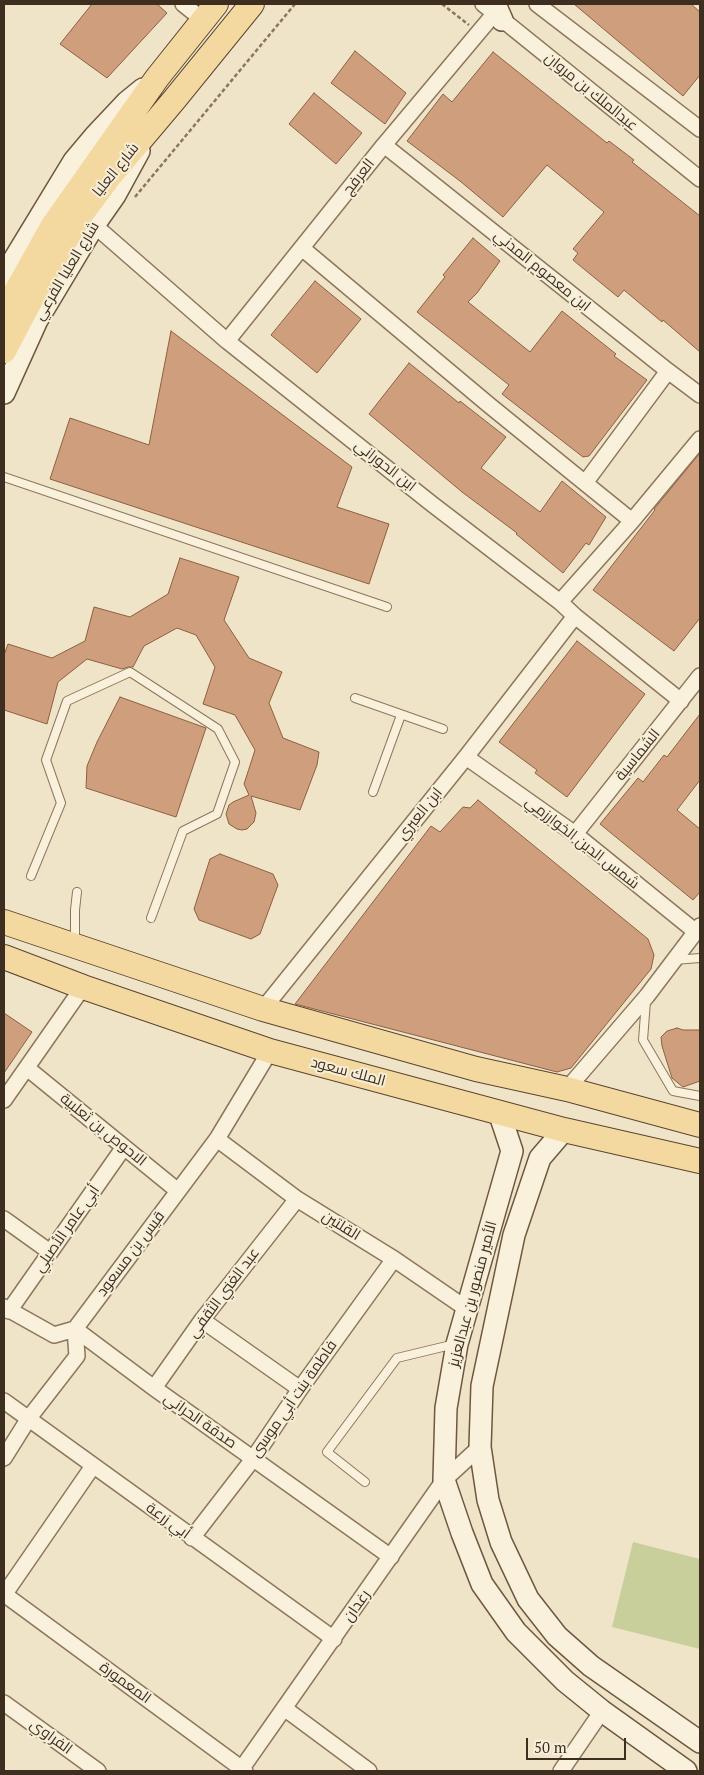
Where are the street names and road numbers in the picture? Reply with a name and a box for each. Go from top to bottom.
street label: عبدالملك بن مروان [541,49,641,135]
street label: شارع العليا [89,140,143,200]
street label: العرفج [339,155,379,199]
street label: شارع العليا الفرعي [30,218,104,324]
street label: ابن معصوم المدني [490,226,594,316]
street label: ابن الحوراني [351,436,419,496]
street label: الشماسية [612,726,664,784]
street label: ابن العبري [393,784,447,844]
street label: شمس الدين الخوارزمي [521,793,643,893]
street label: الملك سعود [309,1053,387,1091]
street label: الاحوص بن ثعلبية [56,1090,150,1170]
street label: أبي عامر الأصيلي [30,1182,104,1276]
street label: القلتين [319,1207,363,1245]
street label: قيس بن مسعود [93,1208,169,1300]
street label: الأمير منصور بن عبدالعزيز [445,1219,501,1369]
street label: عبد الغني الثقفي [184,1244,264,1342]
street label: فاطمة بنت أبي موسى [247,1337,341,1461]
street label: صدقة الحراني [160,1389,240,1453]
street label: أبي زرعة [142,1499,194,1543]
street label: رغدان [340,1587,374,1625]
street label: المعمورة [96,1658,154,1708]
street label: الفراوي [26,1716,76,1758]

